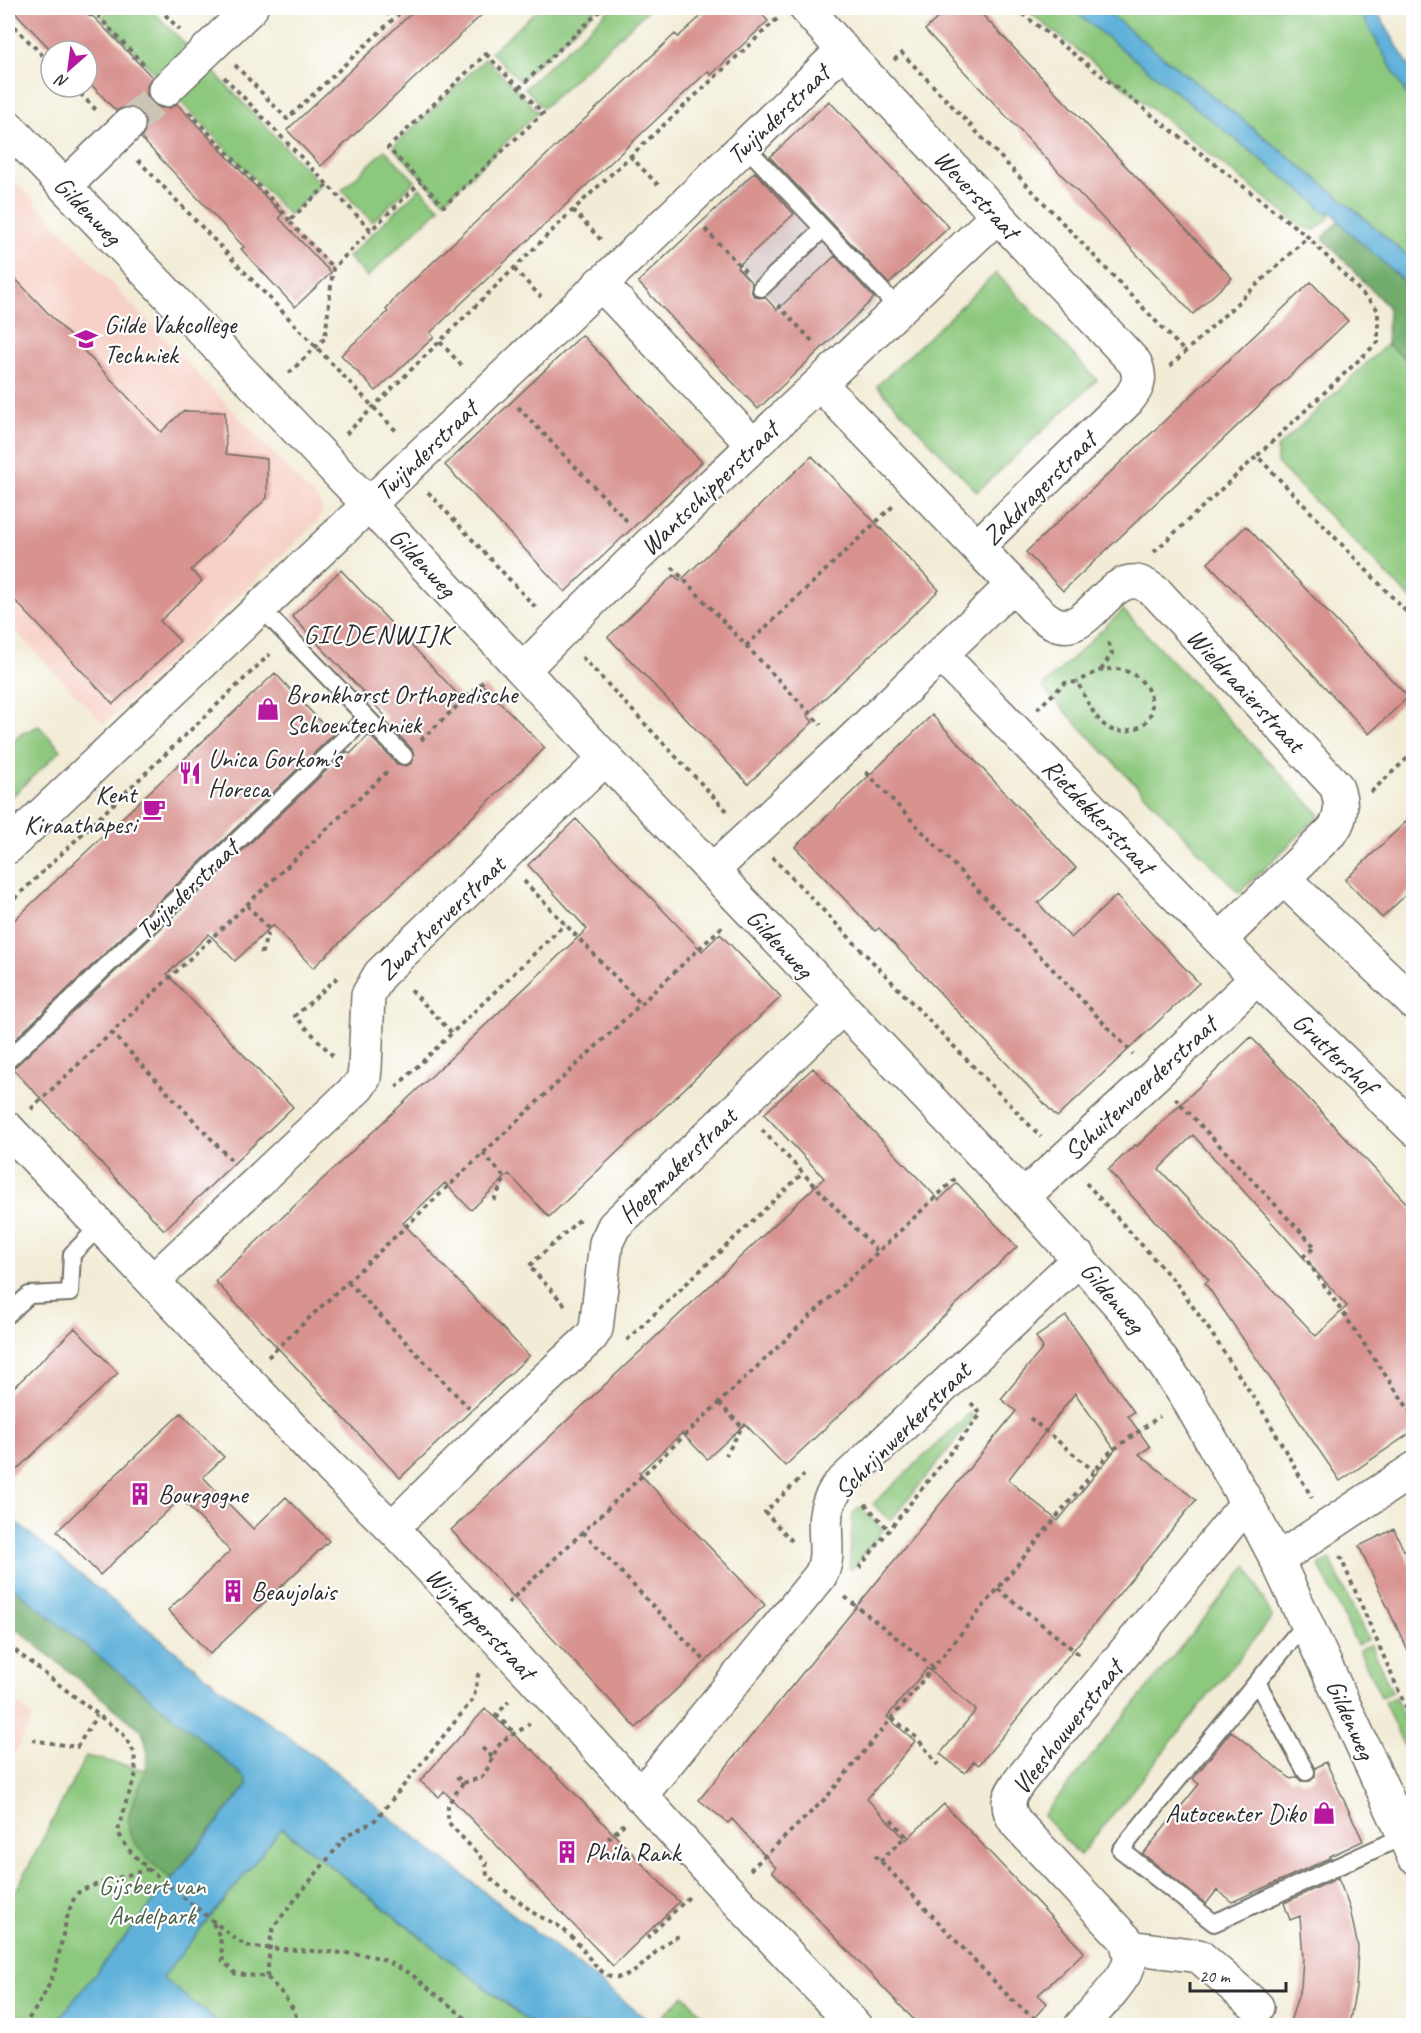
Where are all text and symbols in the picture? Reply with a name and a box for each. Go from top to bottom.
north arrow [39,39,99,99]
street label: Twijnderstraat [720,55,839,172]
text: N [51,69,71,93]
street label: Weverstraat [927,142,1029,249]
street label: Gildenweg [47,169,130,253]
place label: Gilde Vakcollege Techniek [104,308,238,371]
school or university icon: Gilde Vakcollege Techniek [73,326,99,352]
street label: Twijnderstraat [368,391,487,508]
street label: Wantschipperstraat [633,412,788,563]
street label: Zakdragerstraat [975,422,1106,552]
street label: Gildenweg [382,520,464,605]
district label: GILDENWIJK [303,617,457,651]
street label: Wieldraaierstraat [1179,621,1313,761]
place label: Bronkhorst Orthopedische Schoentechniek [286,678,520,741]
shop icon: Bronkhorst Orthopedische Schoentechniek [255,696,281,722]
place label: Unica Gorkom's Horeca [208,742,343,805]
street label: Rietdekkerstraat [1035,752,1164,884]
restaurant icon: Unica Gorkom's Horeca [177,760,203,786]
place label: Kent Kiraathapesi [24,778,139,841]
cafe icon: Kent Kiraathapesi [141,796,167,822]
street label: Twijnderstraat [129,830,248,947]
street label: Zwartververstraat [370,847,514,988]
street label: Gildenweg [739,901,821,986]
street label: Gruttershof [1286,1005,1387,1105]
street label: Schuitenvoerderstraat [1057,1007,1226,1168]
street label: Hoepmakerstraat [611,1099,745,1230]
street label: Gildenweg [1073,1255,1153,1341]
street label: Schrijnwerkerstraat [827,1353,979,1506]
place label: Bourgogne [158,1478,250,1511]
building icon: Bourgogne [127,1481,153,1507]
street label: Wijnkoperstraat [418,1560,545,1689]
place label: Beaujolais [251,1575,338,1608]
building icon: Beaujolais [220,1578,246,1604]
street label: Vleeshouwerstraat [1004,1651,1132,1801]
street label: Gildenweg [1318,1674,1383,1766]
place label: Autocenter Diko [1165,1797,1308,1830]
shop icon: Autocenter Diko [1311,1800,1337,1826]
place label: Phila Rank [585,1836,683,1869]
building icon: Phila Rank [554,1839,580,1865]
park label: Gijsbert van Andelpark [99,1869,207,1932]
scale bar [1190,1955,1286,1993]
text: 20 m [1199,1965,1232,1987]

